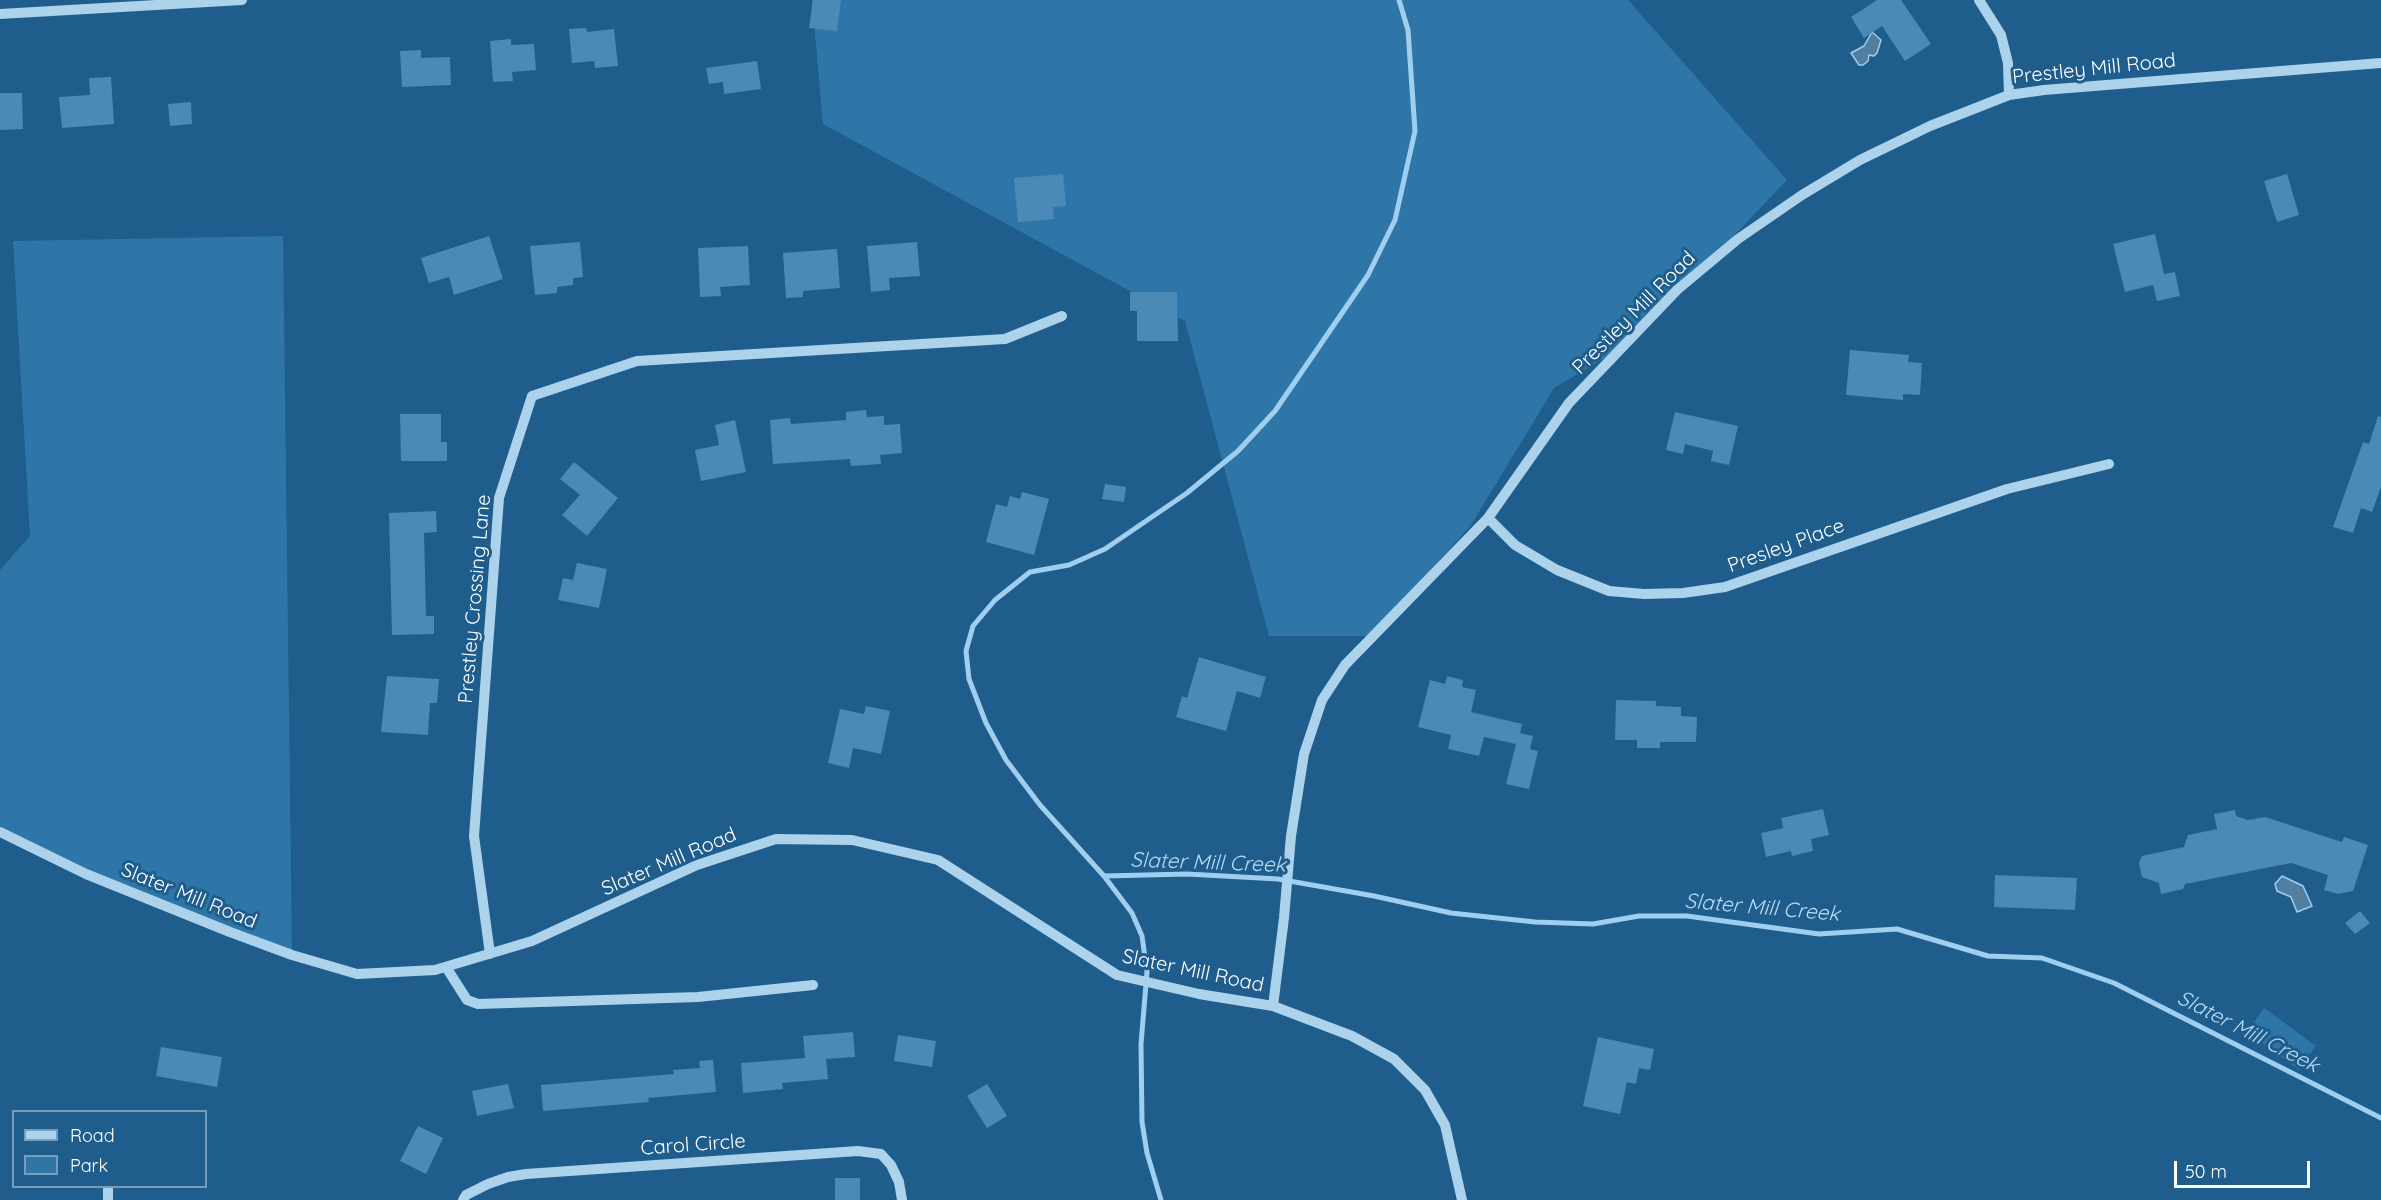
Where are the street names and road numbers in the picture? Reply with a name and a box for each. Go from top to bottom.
street label: Prestley Mill Road [2011,48,2177,90]
street label: Prestley Mill Road [1567,246,1701,380]
street label: Prestley Crossing Lane [454,494,496,704]
street label: Presley Place [1724,514,1848,578]
street label: Slater Mill Road [598,823,740,901]
street label: Slater Mill Road [118,858,260,934]
street label: Slater Mill Road [1120,944,1266,998]
street label: Carol Circle [640,1129,746,1161]

